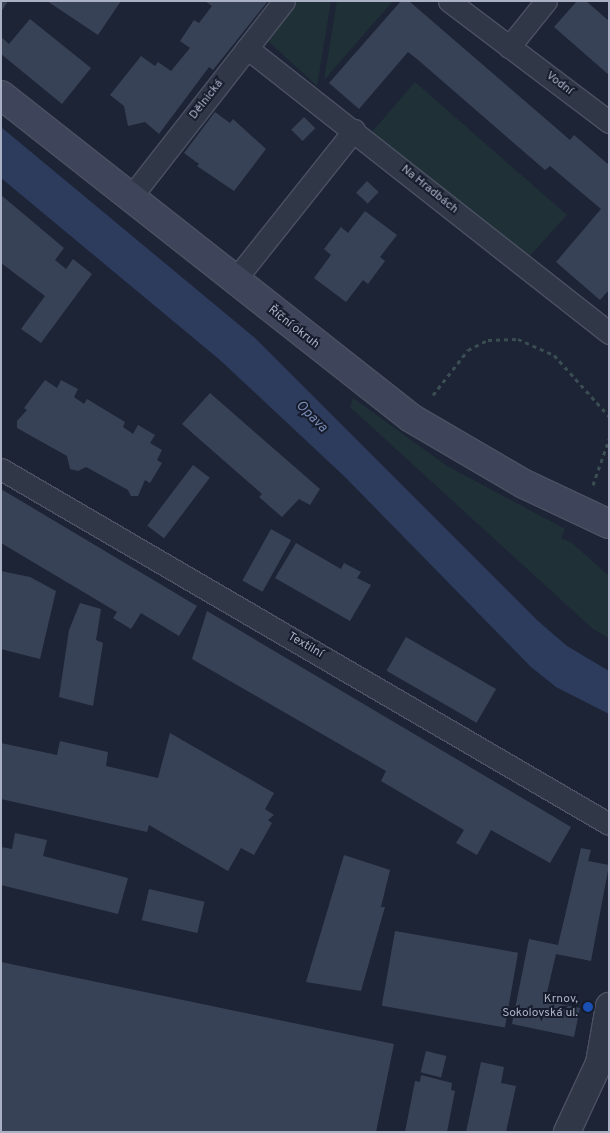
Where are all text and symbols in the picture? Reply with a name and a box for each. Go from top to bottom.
street label: Vodní [543,69,575,99]
street label: Dělnická [187,77,227,123]
street label: Na Hradbách [398,163,460,217]
street label: Říční okruh [265,304,321,352]
water label: Opava [292,398,330,436]
street label: Textilní [285,630,325,662]
place label: Krnov, Sokolovská ul. [502,993,578,1021]
marker: Krnov, Sokolovská ul. [582,1001,594,1013]

